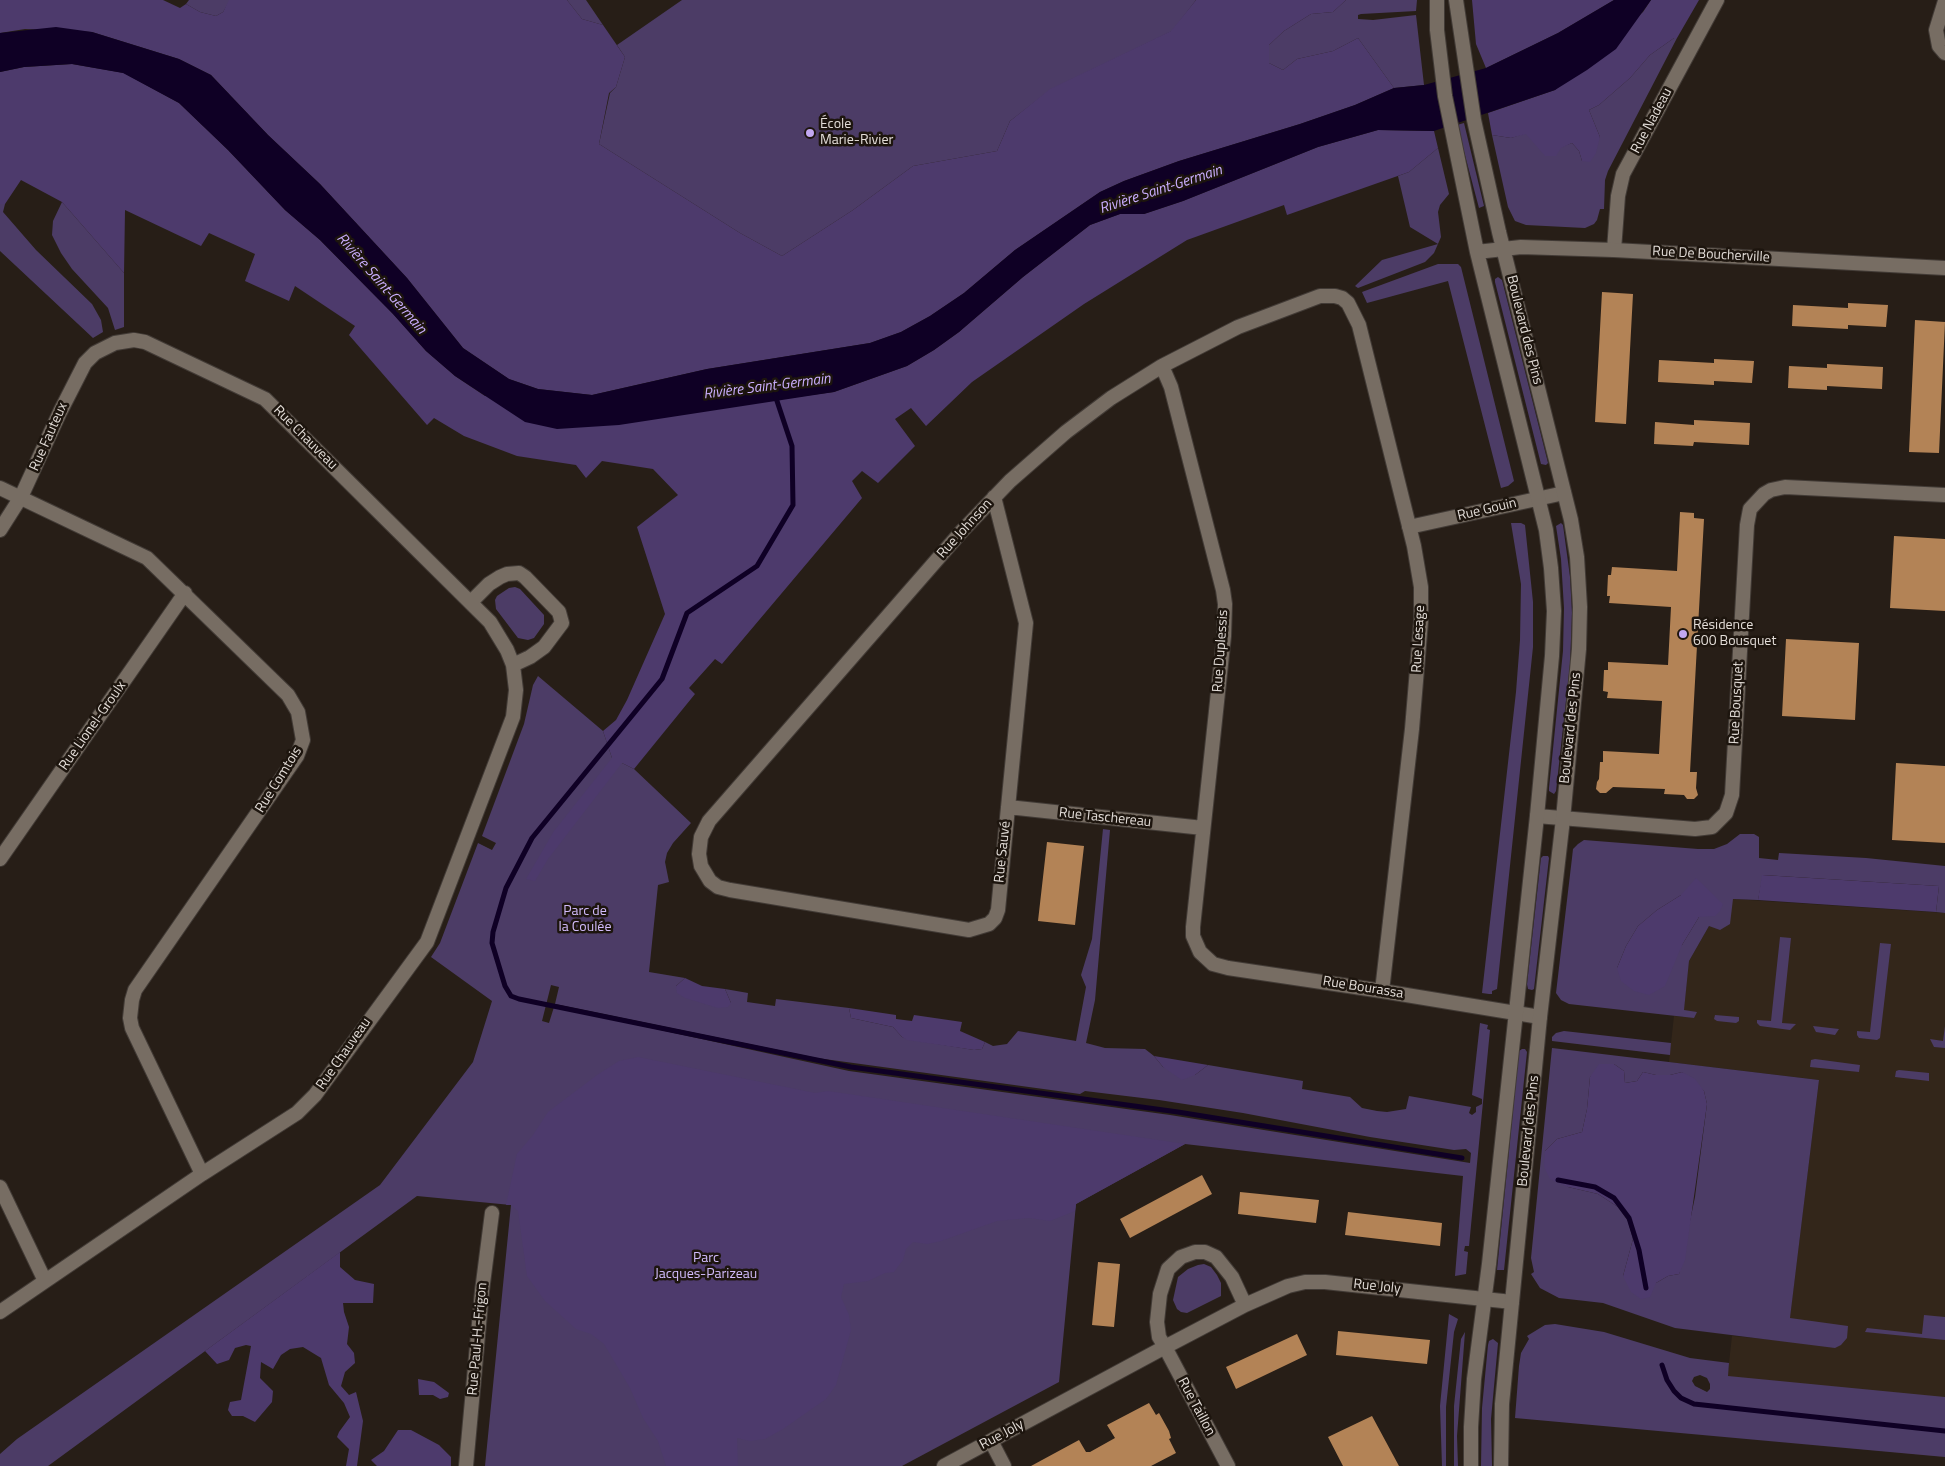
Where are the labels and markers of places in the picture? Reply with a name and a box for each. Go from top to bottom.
place label: École Marie-Rivier [820,117,893,150]
marker: École Marie-Rivier [804,127,816,139]
place label: Résidence 600 Bousquet [1693,618,1776,650]
marker: Résidence 600 Bousquet [1677,628,1689,640]

